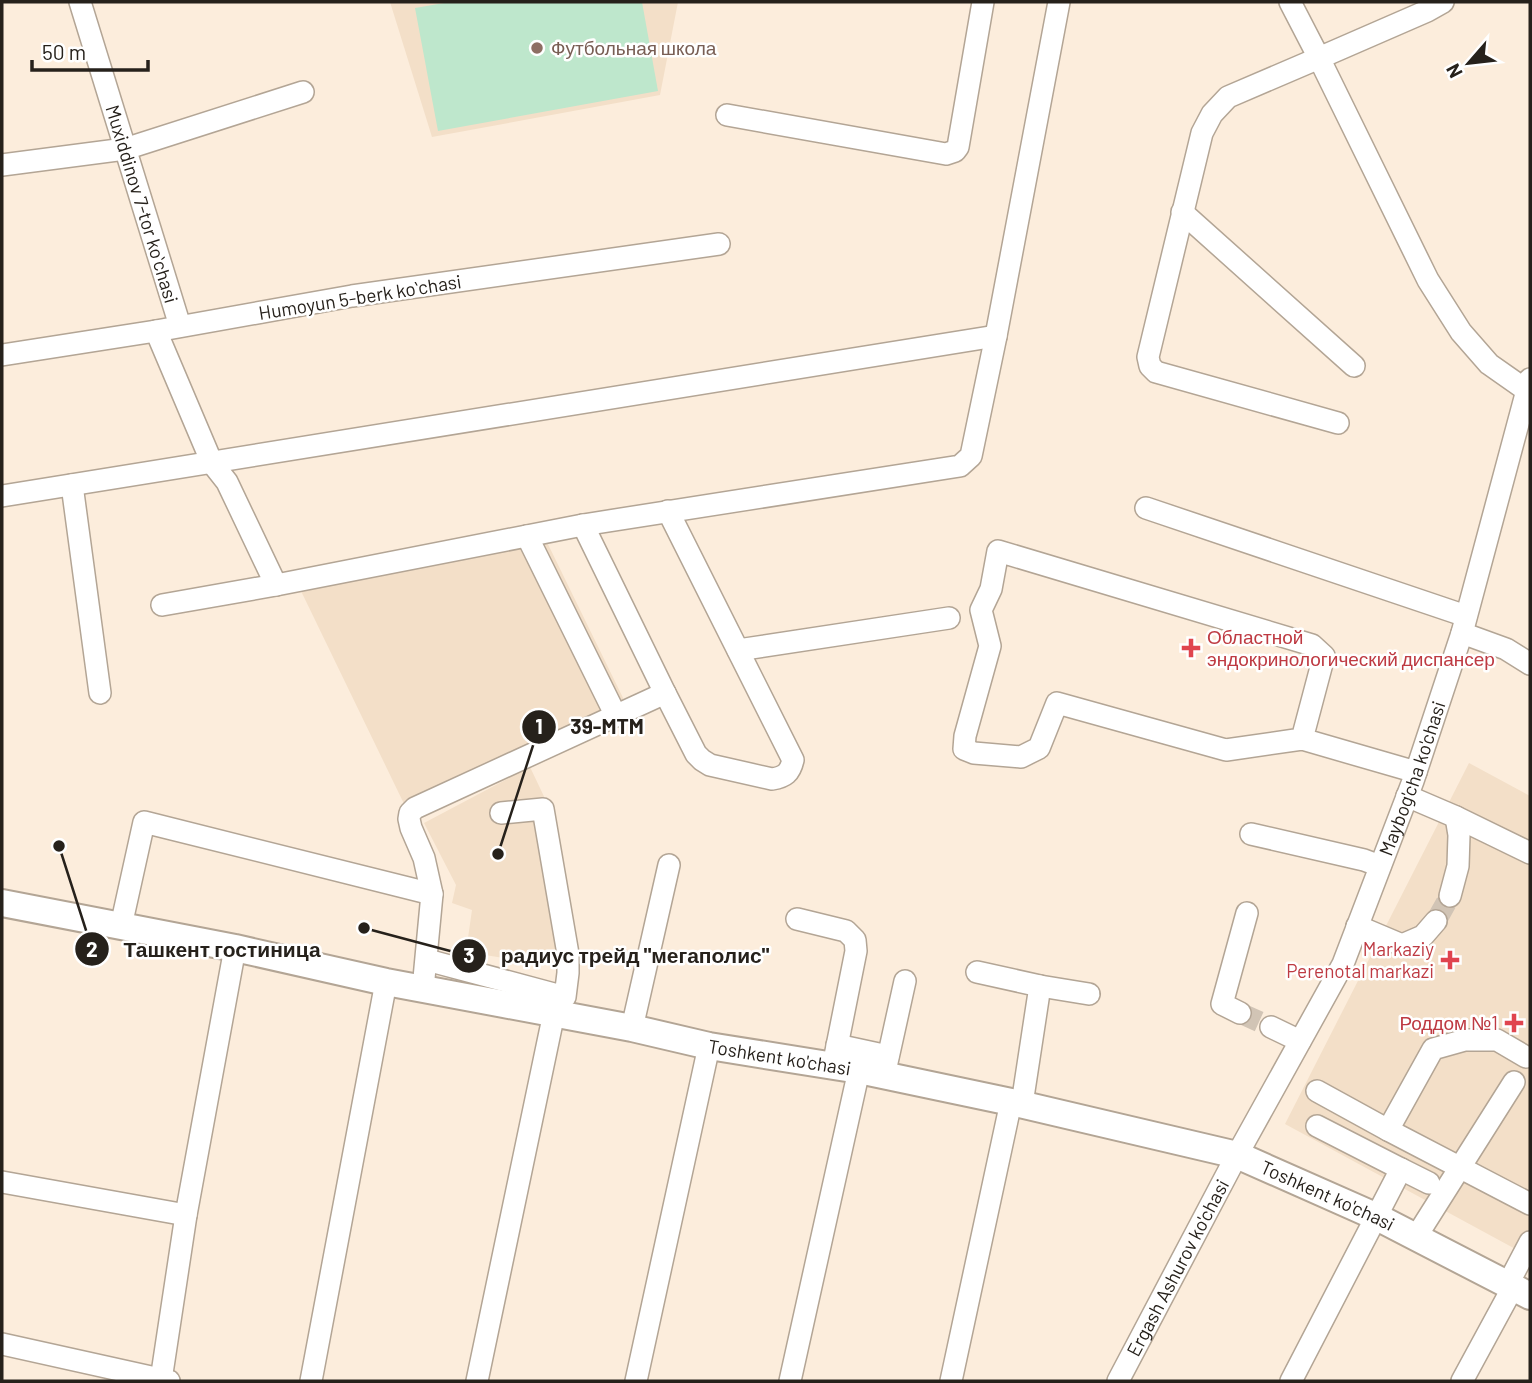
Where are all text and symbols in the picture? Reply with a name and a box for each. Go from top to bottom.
scale bar [32,28,147,72]
north arrow [1434,28,1504,98]
place label: Футбольная школа [551,36,717,59]
text: 50 m [42,39,86,64]
marker: Футбольная школа [529,40,545,56]
text: N [1440,60,1467,82]
street label: Muxiddinov 7-tor koʻchasi [101,102,184,306]
street label: Humoyun 5-berk koʻchasi [257,269,463,324]
place label: Областной эндокринологический диспансер [1207,625,1495,670]
marker: Областной эндокринологический диспансер [1181,638,1201,658]
street label: Maybog'cha ko'chasi [1374,698,1450,859]
callout: 39-MTM [522,706,658,748]
text: 1 [535,713,543,738]
text: 39-MTM [570,713,644,738]
callout: Ташкент гостиница [74,928,334,970]
callout: радиус трейд "мегаполис" [452,935,783,977]
text: 2 [86,936,98,961]
text: Ташкент гостиница [123,936,321,961]
place label: Markaziy Perenotal markazi [1286,937,1434,982]
text: 3 [463,942,475,967]
text: радиус трейд "мегаполис" [501,942,770,967]
marker: Markaziy Perenotal markazi [1440,950,1460,970]
place label: Роддом №1 [1399,1011,1498,1034]
marker: Роддом №1 [1504,1013,1524,1033]
street label: Toshkent ko'chasi [707,1034,853,1080]
street label: Toshkent ko'chasi [1257,1155,1399,1235]
street label: Ergash Ashurov ko'chasi [1121,1175,1233,1360]

